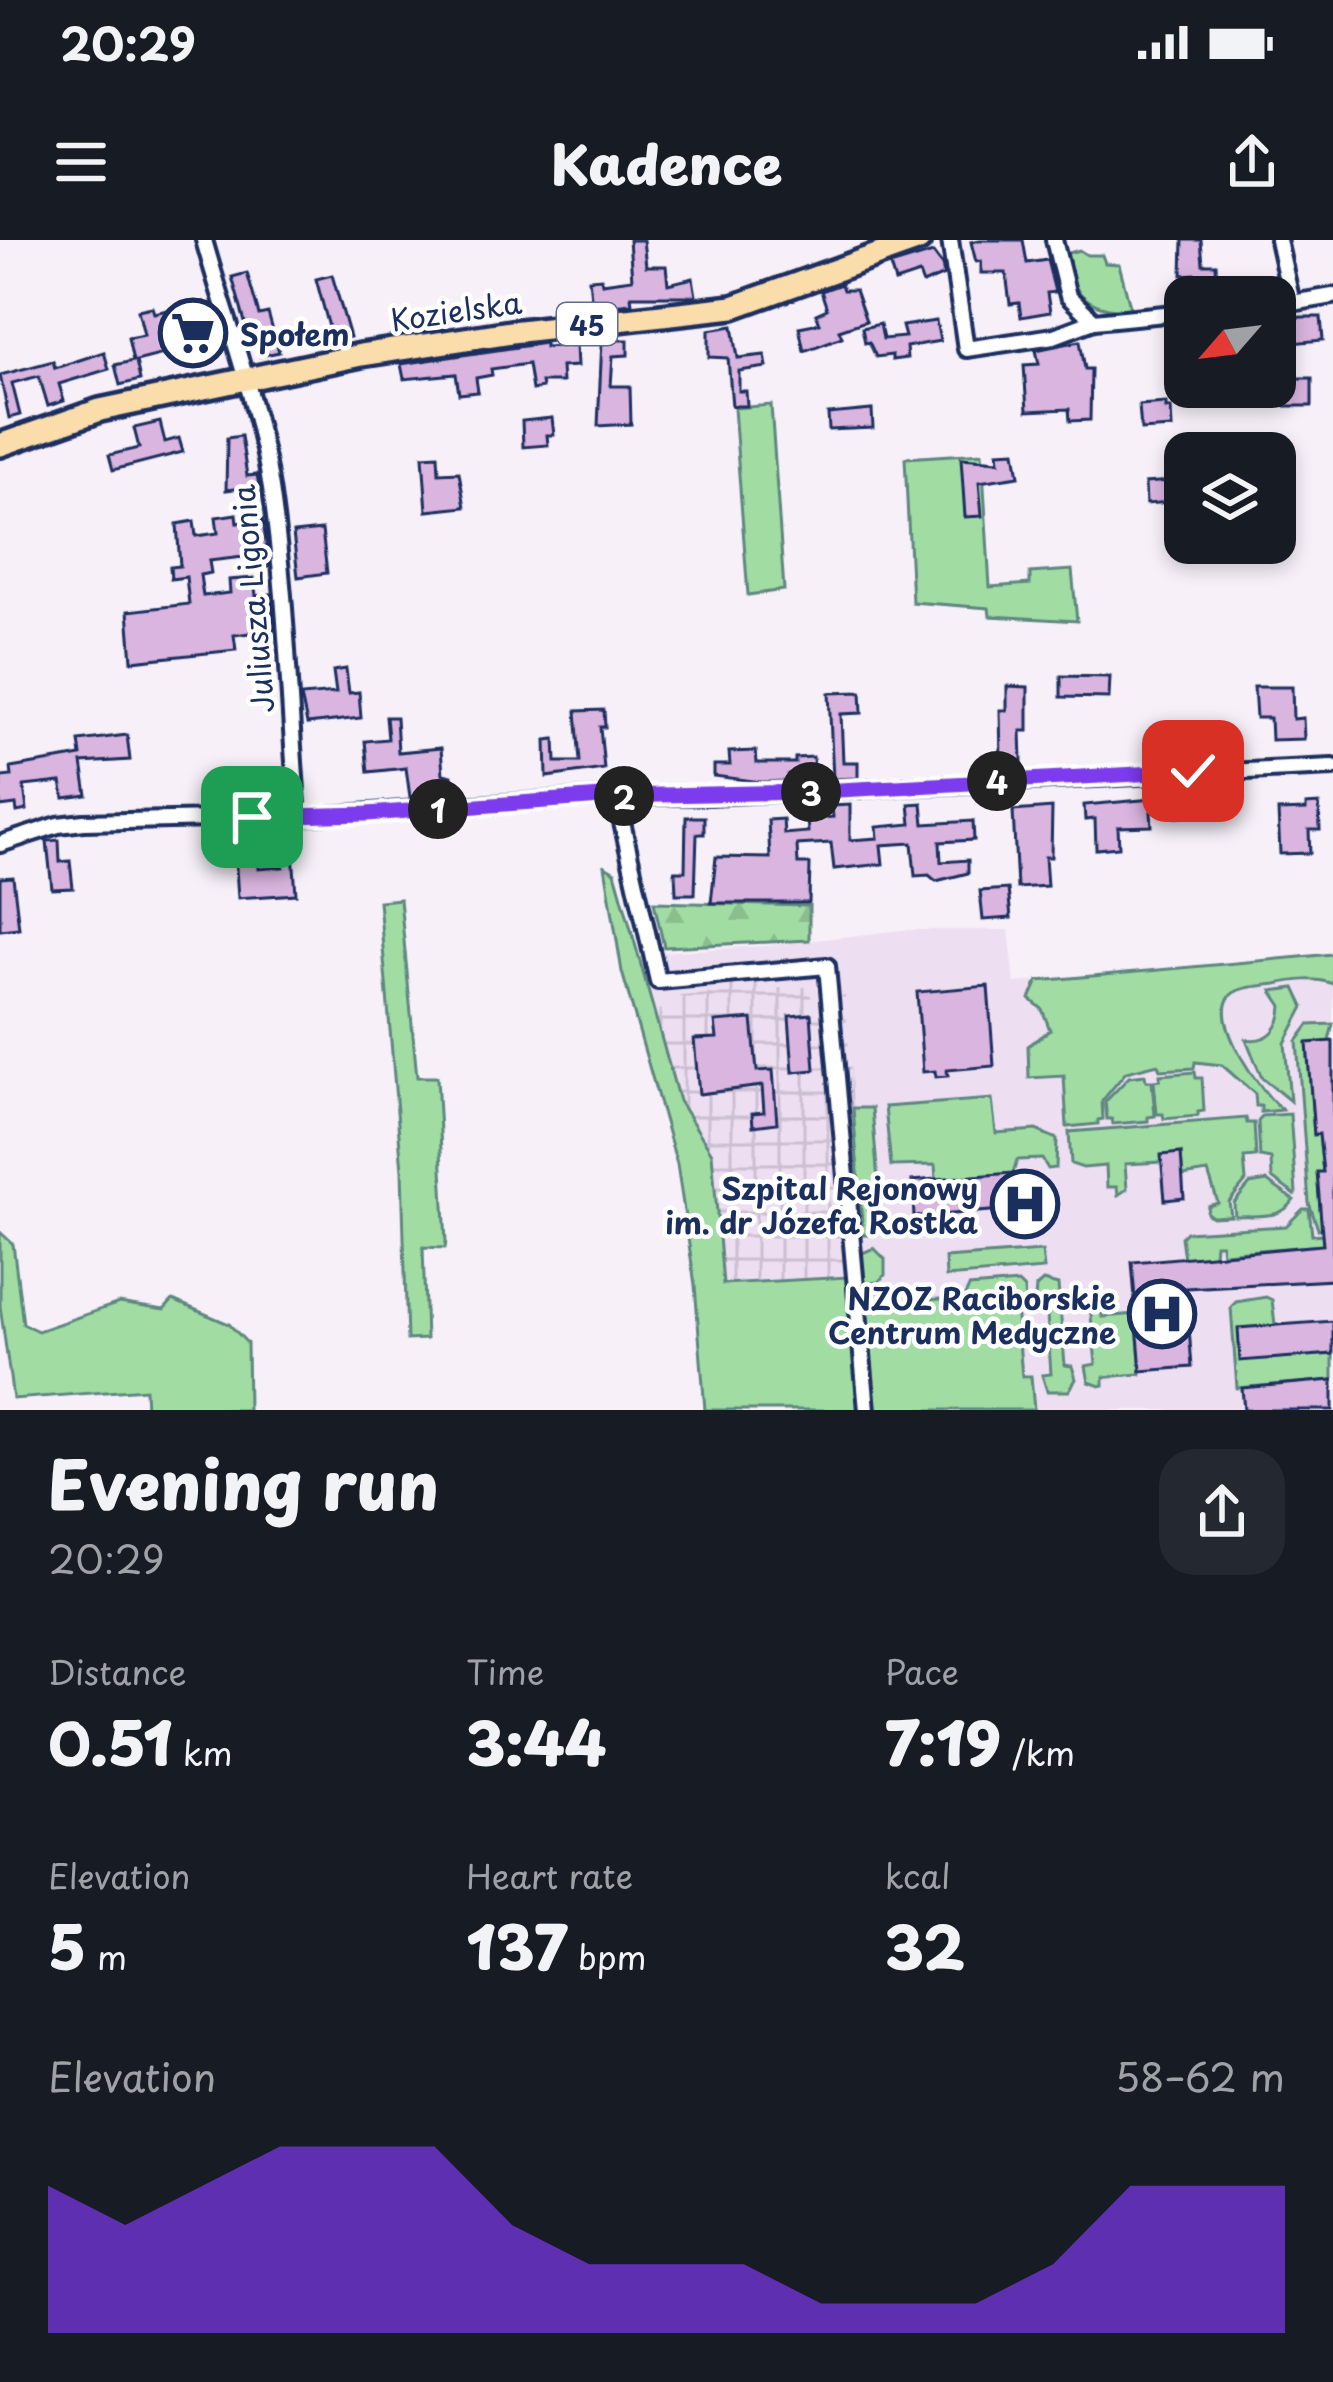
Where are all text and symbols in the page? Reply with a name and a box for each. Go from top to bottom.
text: 20:29 [60,8,196,76]
text: Kadence [551,122,782,203]
icon: menu [48,129,114,195]
icon: share [1219,129,1285,195]
north arrow [1164,276,1296,408]
map controls [1164,276,1296,564]
street label: Kozielska [388,278,525,341]
supermarket icon: Społem [158,298,228,368]
road number: 45 [557,303,617,345]
place label: Społem [240,311,349,356]
button: layers [1164,432,1296,564]
street label: Juliusza Ligonia [220,482,284,715]
pin [1142,720,1244,822]
icon: check [1160,738,1226,804]
pin: 4 [967,751,1027,811]
text: 4 [986,756,1008,806]
pin: 3 [781,762,841,822]
pin [201,766,303,868]
pin: 2 [594,766,654,826]
text: 3 [800,767,822,817]
text: 2 [612,771,636,821]
pin: 1 [408,779,468,839]
icon: arrive [219,784,285,850]
text: 1 [430,784,446,834]
place label: Szpital Rejonowy im. dr Józefa Rostka [665,1165,979,1244]
hospital icon: Szpital Rejonowy im. dr Józefa Rostka [990,1169,1060,1239]
place label: NZOZ Raciborskie Centrum Medyczne [828,1275,1116,1354]
hospital icon: NZOZ Raciborskie Centrum Medyczne [1127,1279,1197,1349]
text: Evening run [48,1433,439,1532]
button: share [1159,1449,1285,1575]
text: 20:29 [48,1528,165,1587]
text: Distance [48,1646,186,1696]
text: Time [466,1646,544,1696]
text: Pace [885,1646,959,1696]
text: 0.51 [48,1696,172,1786]
text: 3:44 [466,1696,606,1786]
text: 7:19 [885,1696,1001,1786]
text: km [172,1727,232,1777]
text: /km [1001,1727,1075,1777]
text: Elevation [48,1850,190,1900]
text: Heart rate [466,1850,633,1900]
text: kcal [885,1850,951,1900]
text: 5 [48,1900,86,1990]
text: 137 [466,1900,567,1990]
text: 32 [885,1900,965,1990]
text: m [86,1931,127,1981]
text: bpm [567,1931,647,1981]
text: Elevation [48,2046,216,2105]
text: 58–62 m [1115,2046,1285,2105]

